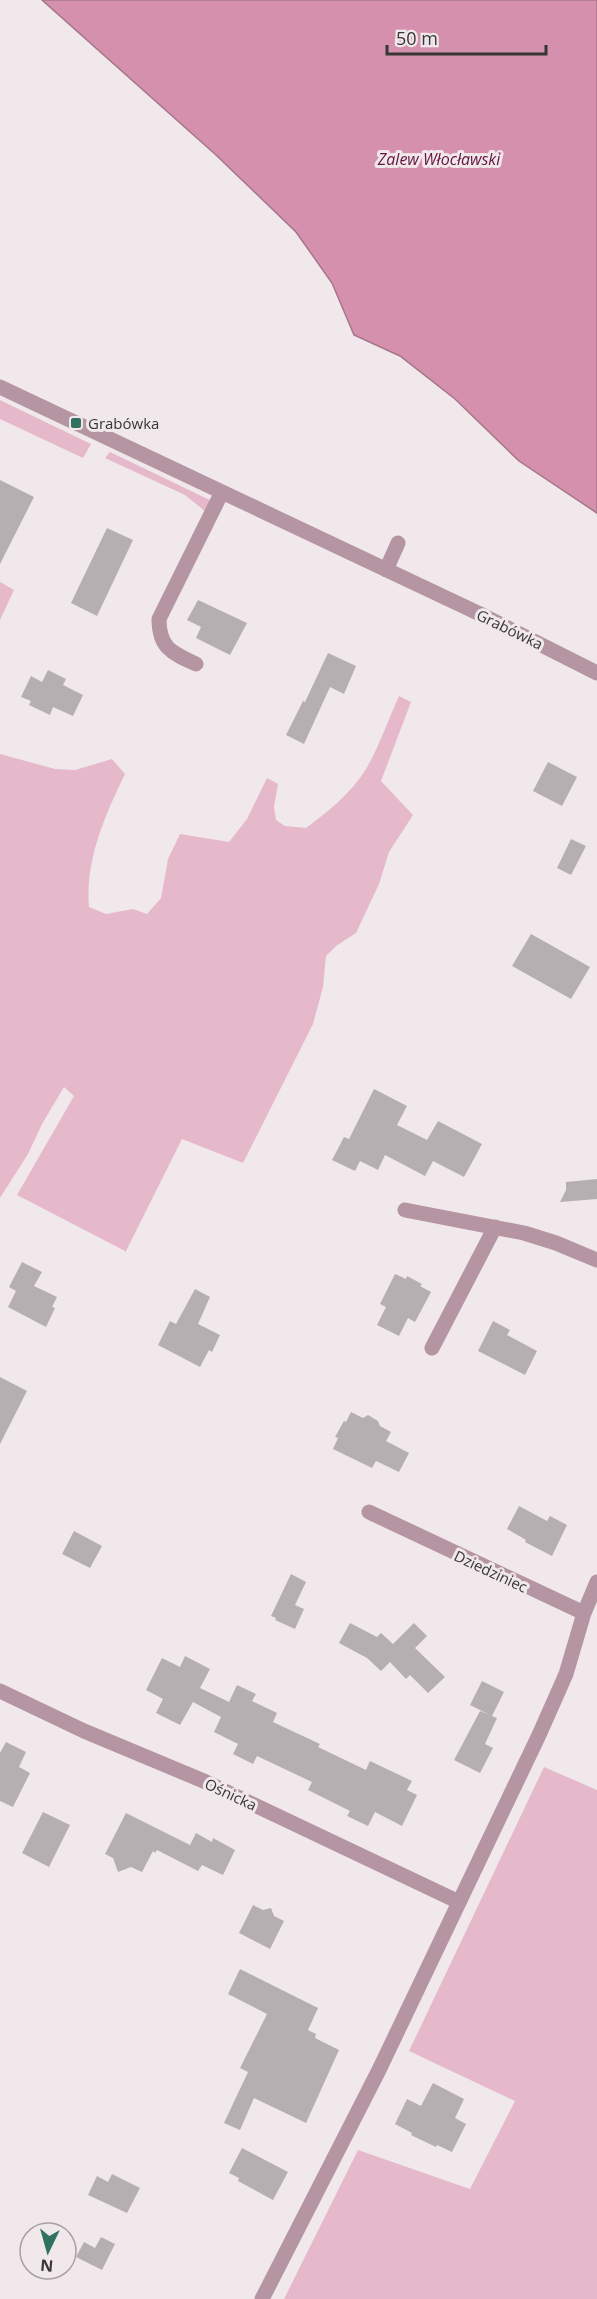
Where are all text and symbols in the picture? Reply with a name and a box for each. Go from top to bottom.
scale bar [387,18,546,56]
text: 50 m [396,26,438,50]
water label: Zalew Włocławski [377,148,501,170]
place label: Grabówka [88,413,159,433]
marker: Grabówka [69,416,83,430]
street label: Grabówka [474,604,546,654]
street label: Dziedziniec [451,1545,531,1597]
street label: Ośnicka [202,1773,260,1815]
north arrow [18,2221,78,2281]
text: N [39,2254,54,2277]

